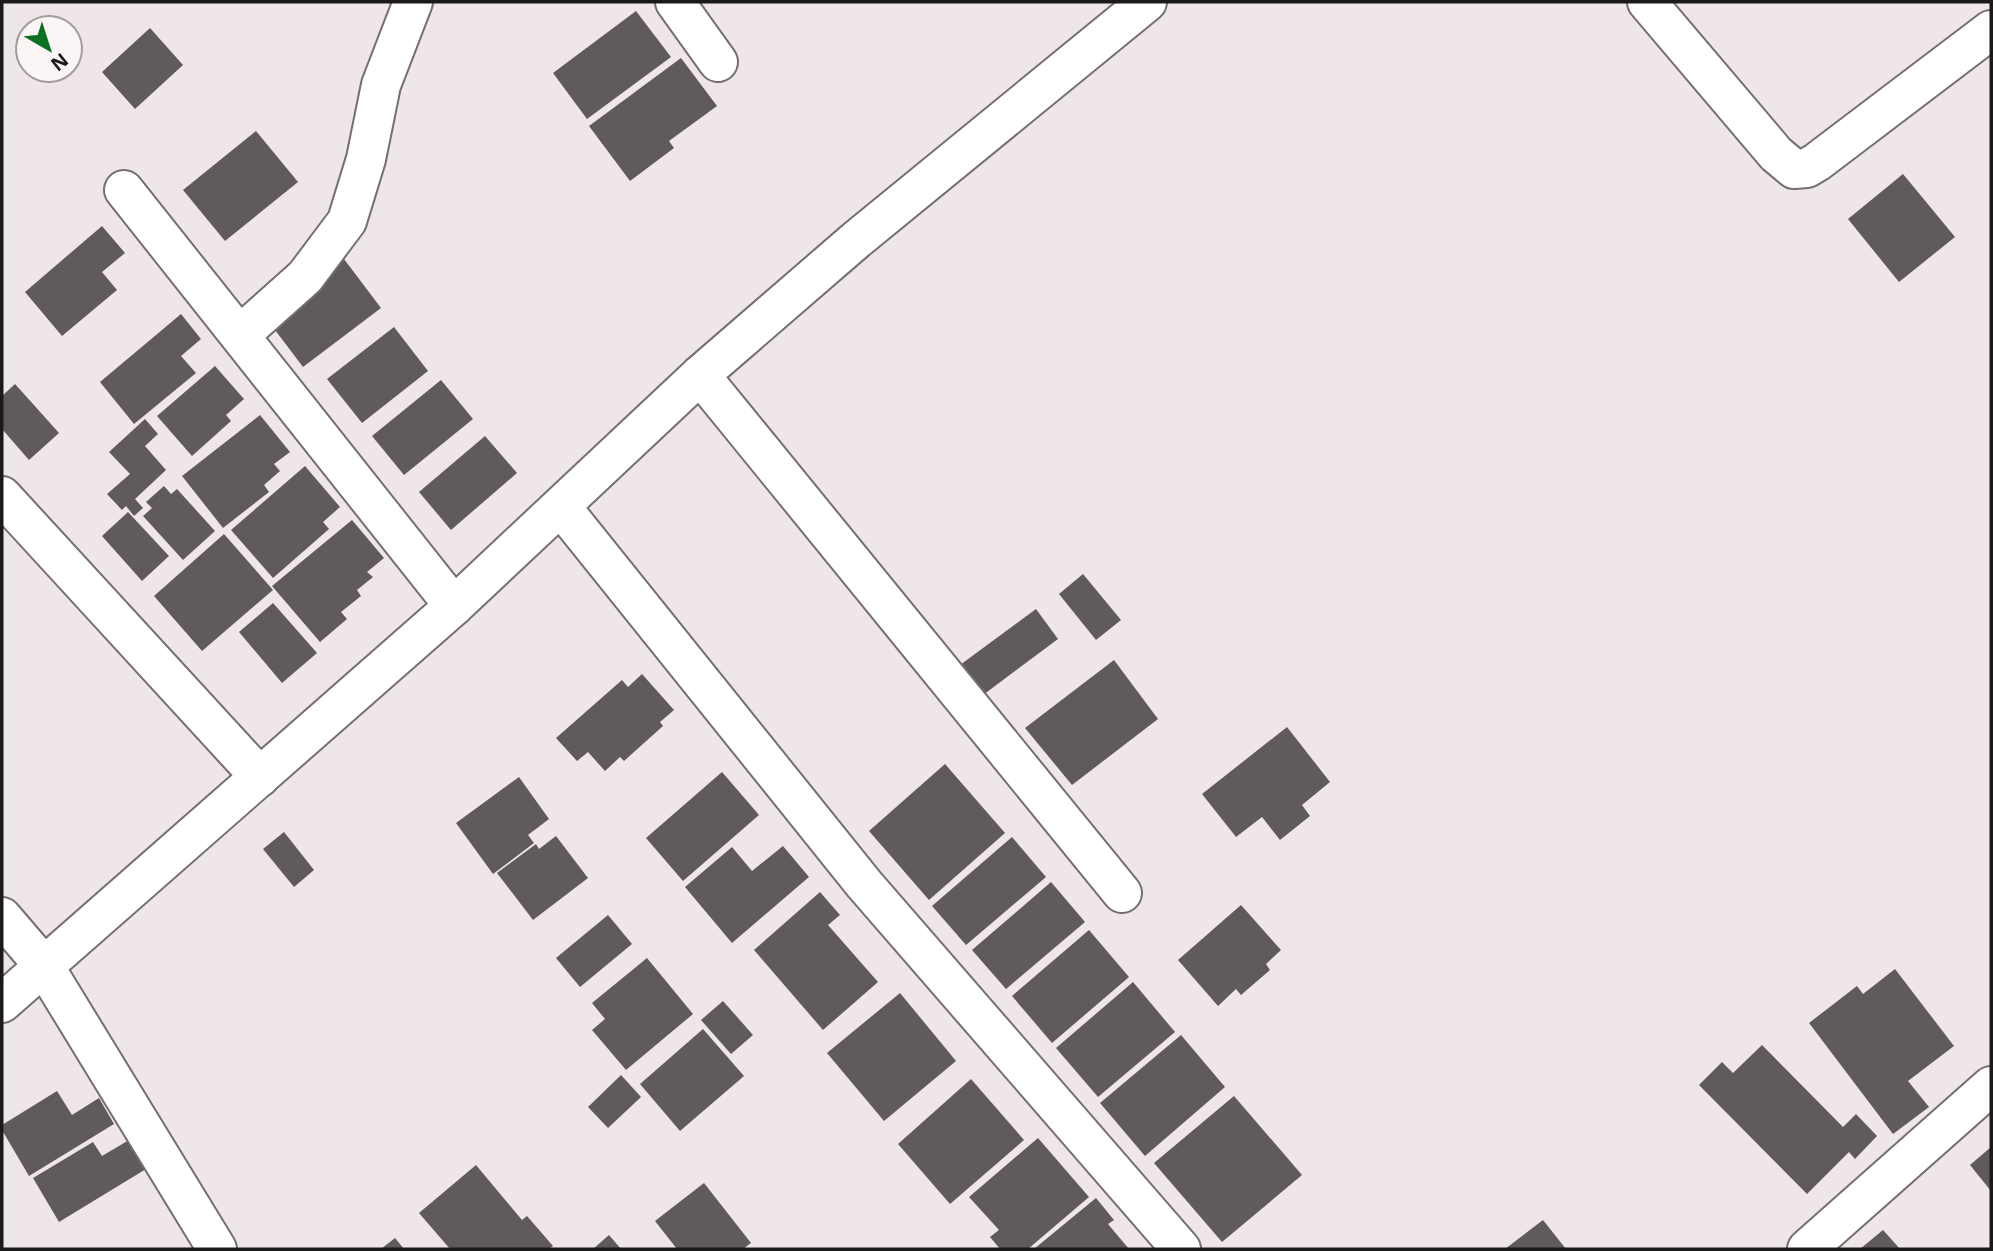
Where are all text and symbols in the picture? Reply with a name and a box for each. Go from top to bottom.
north arrow [14,14,84,84]
text: N [46,47,74,77]

